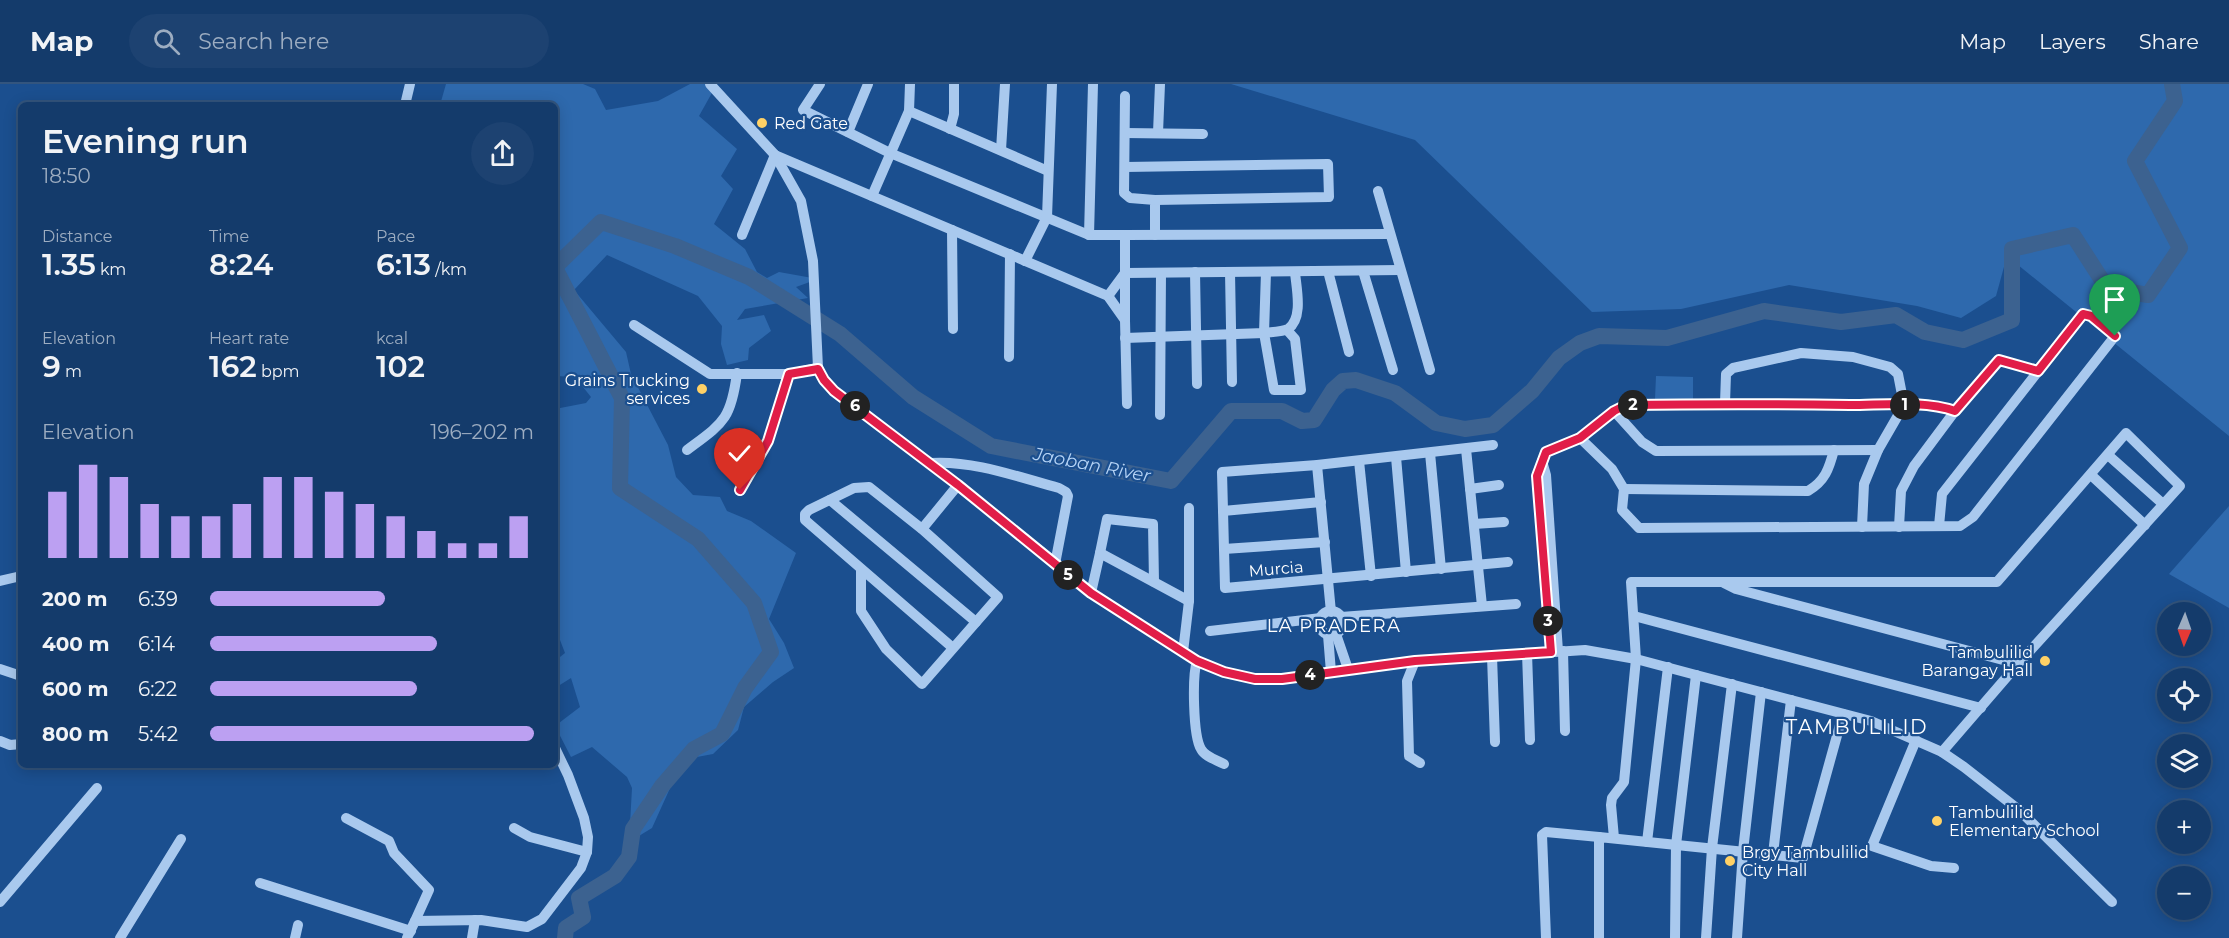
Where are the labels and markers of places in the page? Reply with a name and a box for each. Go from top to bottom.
place label: Red Gate [774,114,848,133]
marker: Red Gate [755,116,769,130]
pin [2089,274,2140,336]
place label: Grains Trucking services [565,371,690,408]
marker: Grains Trucking services [695,382,709,396]
pin: 2 [1618,390,1648,420]
pin: 1 [1890,390,1920,420]
pin: 6 [840,391,870,421]
pin [714,428,765,490]
pin: 5 [1053,560,1083,590]
pin: 3 [1533,606,1563,636]
place label: Tambulilid Barangay Hall [1921,643,2033,680]
marker: Tambulilid Barangay Hall [2038,654,2052,668]
pin: 4 [1295,660,1325,690]
place label: Tambulilid Elementary School [1949,803,2100,840]
marker: Tambulilid Elementary School [1930,814,1944,828]
place label: Brgy Tambulilid City Hall [1742,843,1869,880]
marker: Brgy Tambulilid City Hall [1723,854,1737,868]

